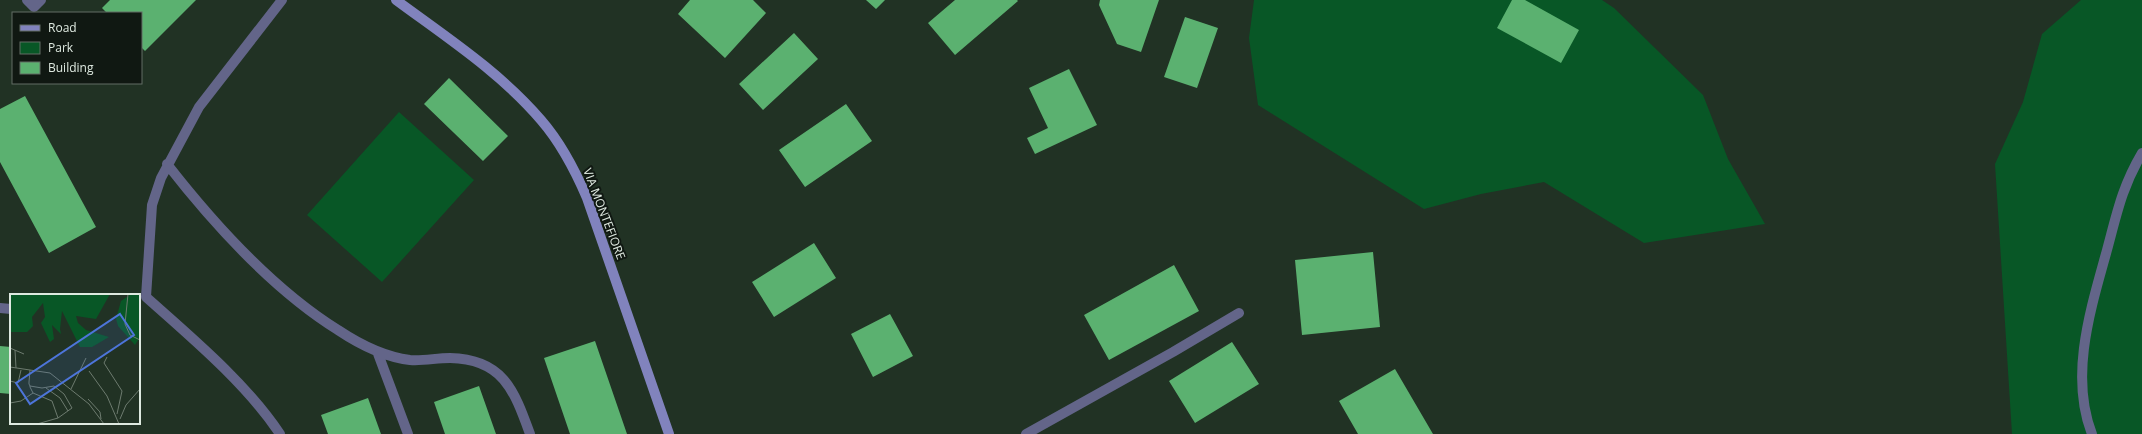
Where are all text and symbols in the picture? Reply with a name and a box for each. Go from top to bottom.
legend [12,12,142,84]
text: Road [48,19,77,36]
text: Park [48,39,74,56]
text: Building [48,59,94,76]
street label: VIA MONTEFIORE [579,166,630,262]
inset map [10,294,140,424]

